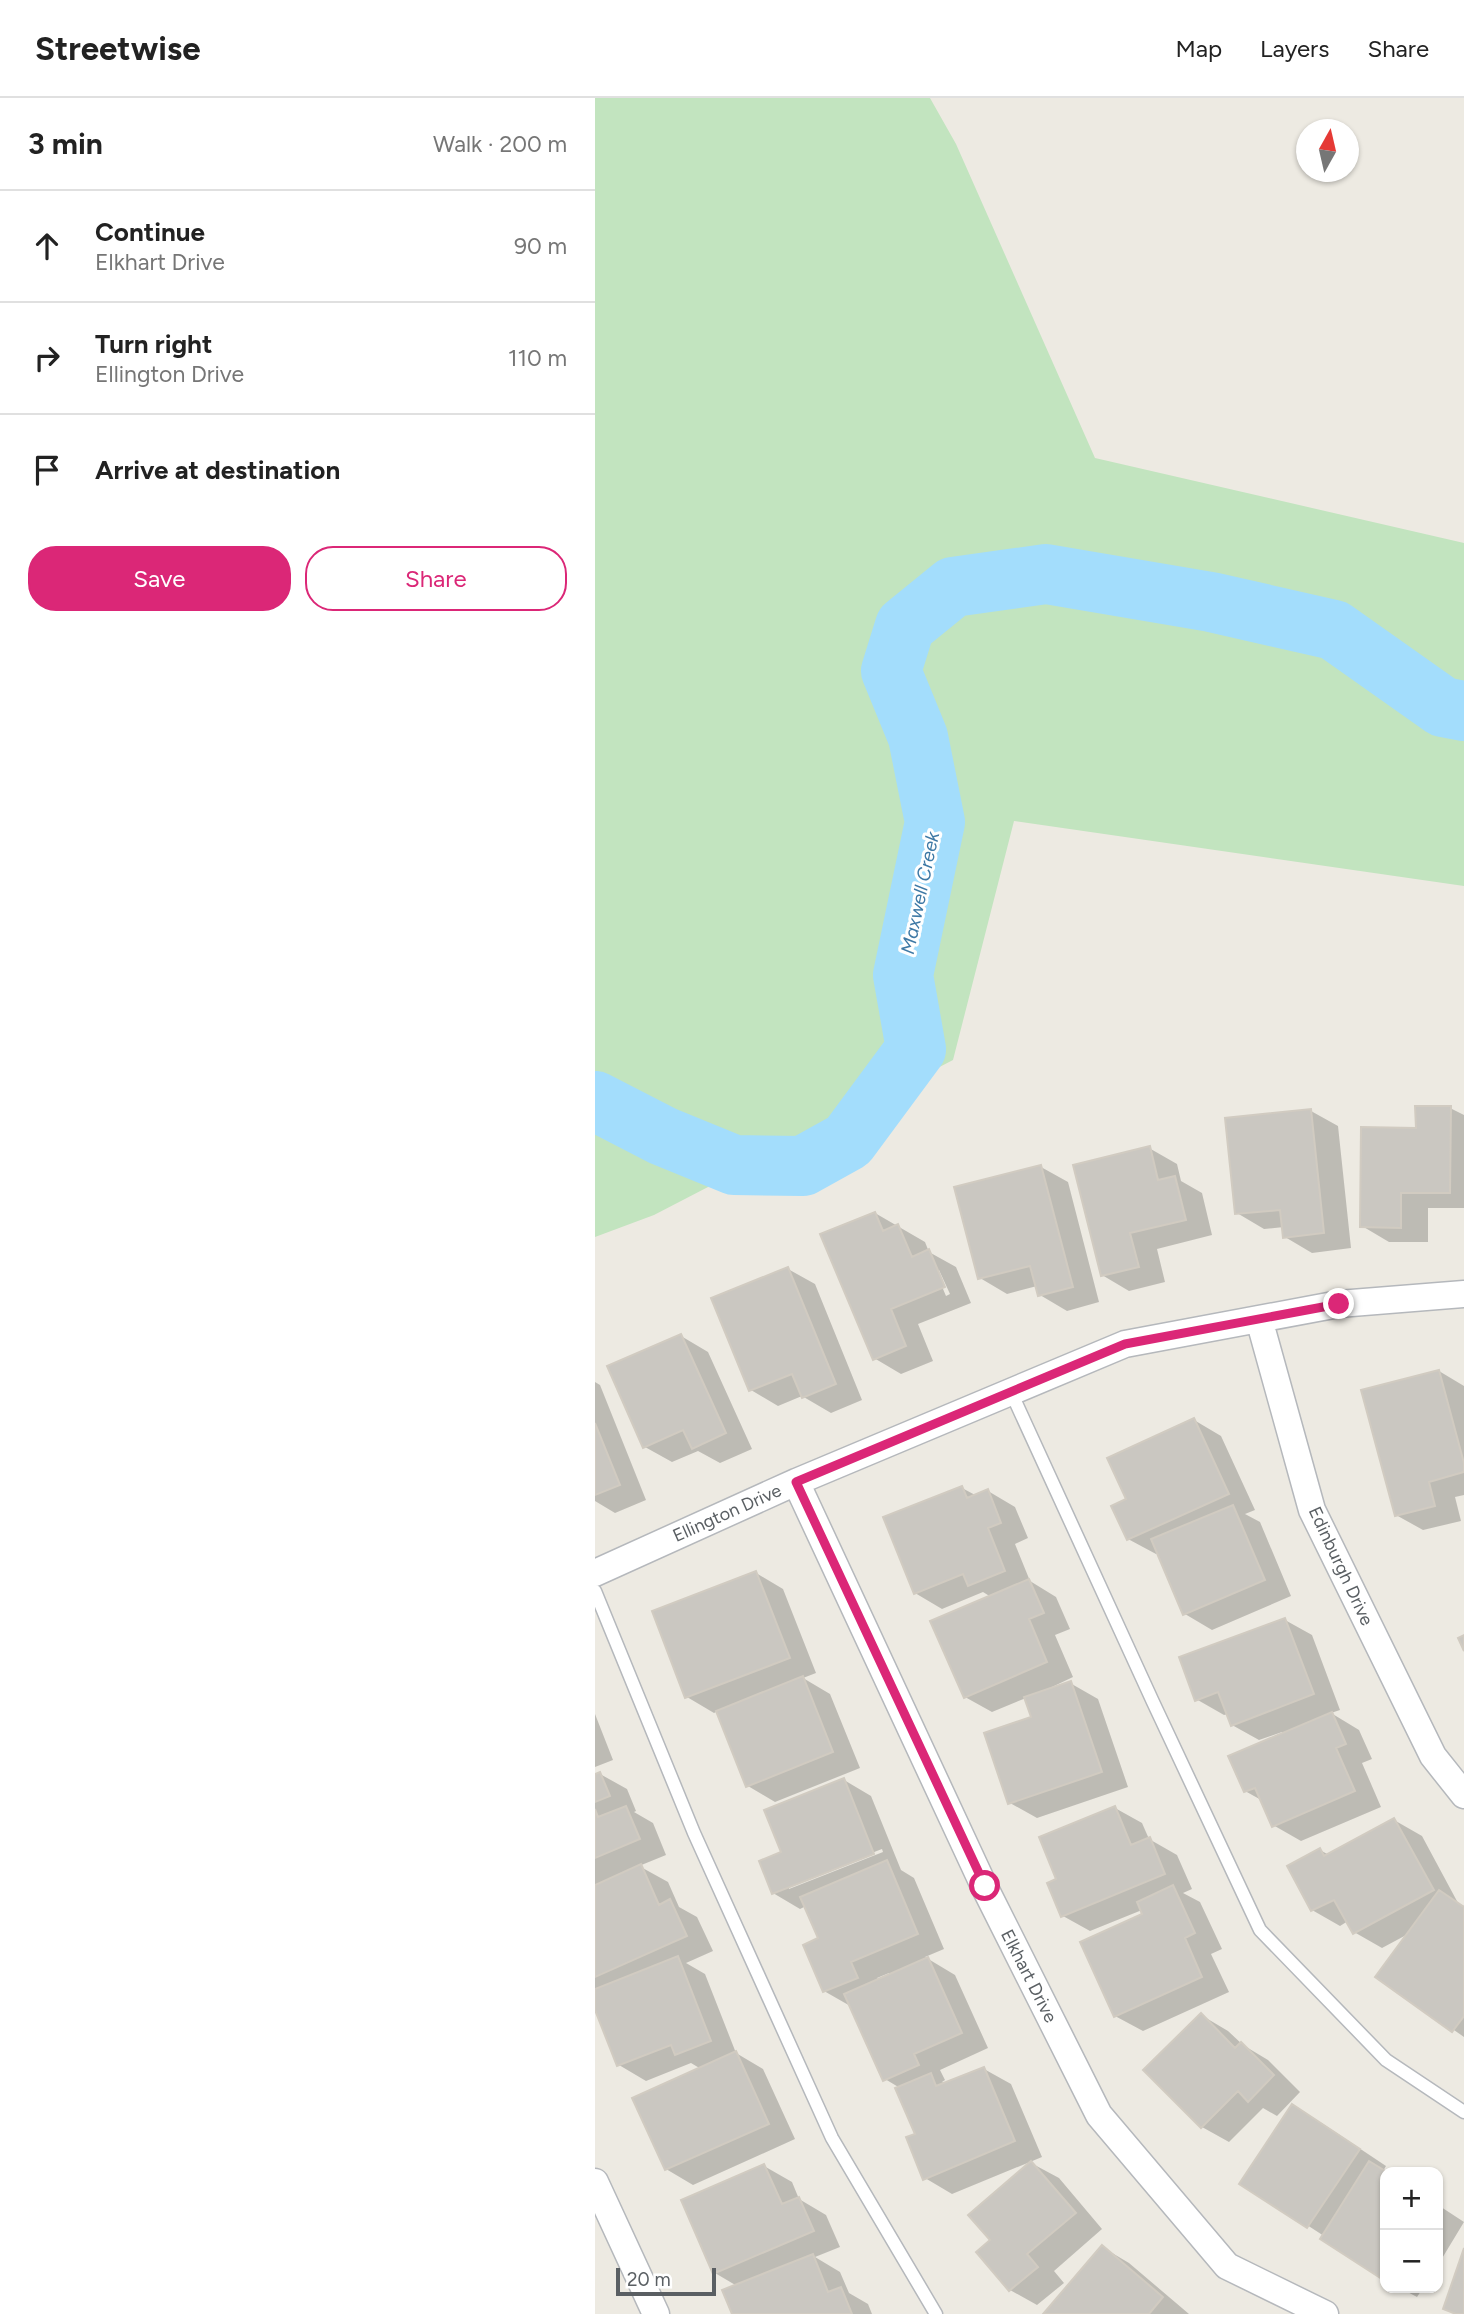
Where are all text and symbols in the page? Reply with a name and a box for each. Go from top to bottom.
text: Streetwise [35,29,201,68]
text: Map [1175,34,1222,63]
text: Layers [1260,34,1329,63]
text: Share [1367,34,1429,63]
north arrow [1296,119,1359,182]
text: 3 min [28,125,103,162]
text: Walk · 200 m [433,130,567,158]
text: Continue [95,216,205,248]
icon: ahead [28,227,66,265]
text: 90 m [514,232,567,260]
text: Elkhart Drive [95,248,225,276]
text: Turn right [95,328,212,360]
icon: right [28,339,66,377]
text: 110 m [508,344,567,372]
text: Ellington Drive [95,360,244,388]
icon: arrive [28,451,66,489]
text: Arrive at destination [95,454,340,486]
button: Save [28,546,291,611]
button: Share [305,546,567,611]
water label: Maxwell Creek [896,829,944,956]
route end [1323,1288,1354,1319]
street label: Ellington Drive [669,1479,785,1547]
street label: Edinburgh Drive [1304,1503,1378,1629]
route start [969,1870,1000,1901]
street label: Elkhart Drive [996,1926,1062,2026]
map controls [1380,2167,1443,2293]
button: + [1380,2167,1443,2230]
button: − [1380,2230,1443,2293]
scale bar [616,2265,716,2297]
text: 20 m [627,2268,671,2291]

